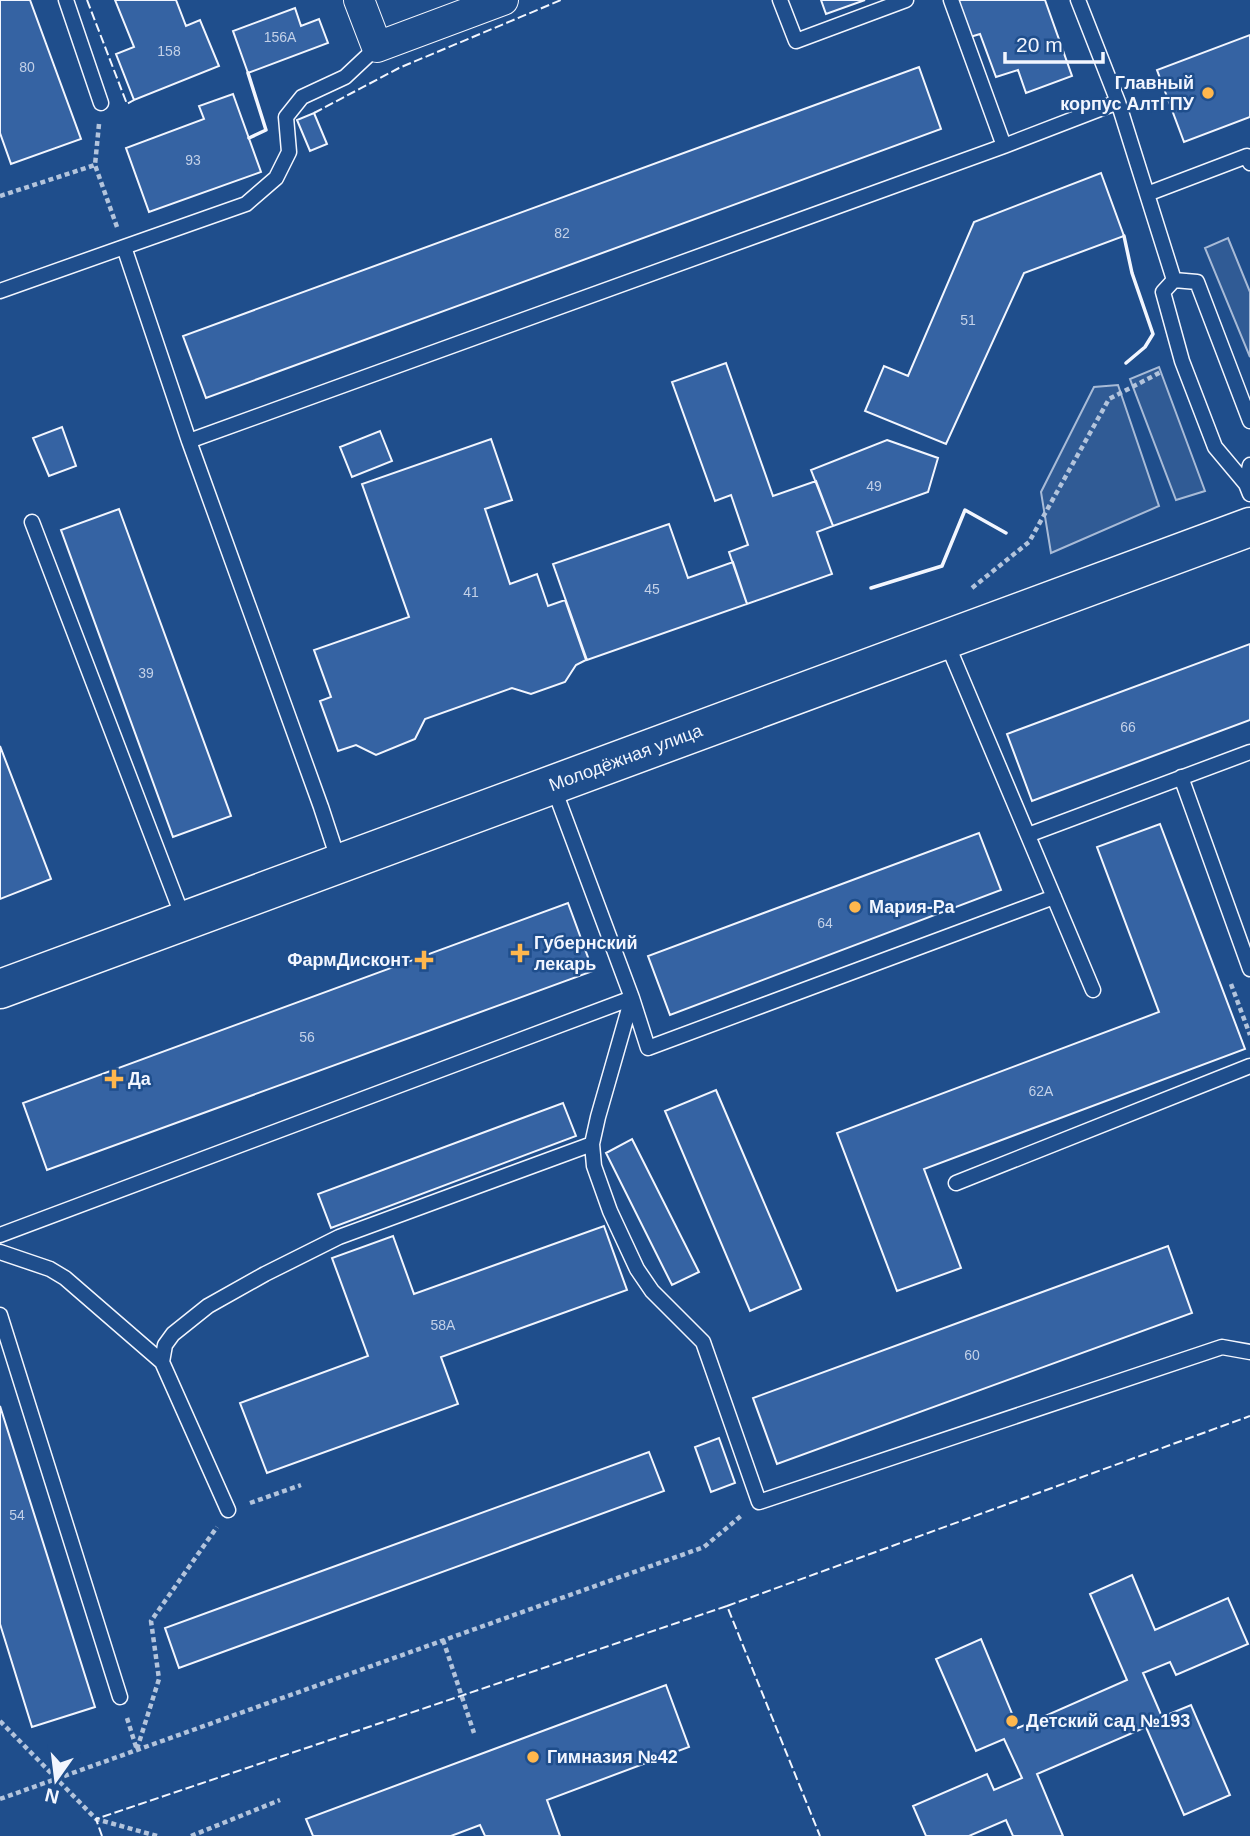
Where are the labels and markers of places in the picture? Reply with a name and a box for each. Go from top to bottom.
place label: Главный корпус АлтГПУ [1060,73,1195,114]
marker: Главный корпус АлтГПУ [1200,85,1216,101]
place label: Мария-Ра [869,897,956,917]
marker: Мария-Ра [847,899,863,915]
place label: Губернский лекарь [534,933,638,974]
marker: Губернский лекарь [512,945,528,961]
place label: ФармДисконт [287,950,410,970]
marker: ФармДисконт [416,952,432,968]
place label: Да [128,1069,152,1089]
marker: Да [106,1071,122,1087]
place label: Детский сад №193 [1026,1711,1190,1731]
marker: Детский сад №193 [1004,1713,1020,1729]
place label: Гимназия №42 [547,1747,678,1767]
marker: Гимназия №42 [525,1749,541,1765]

